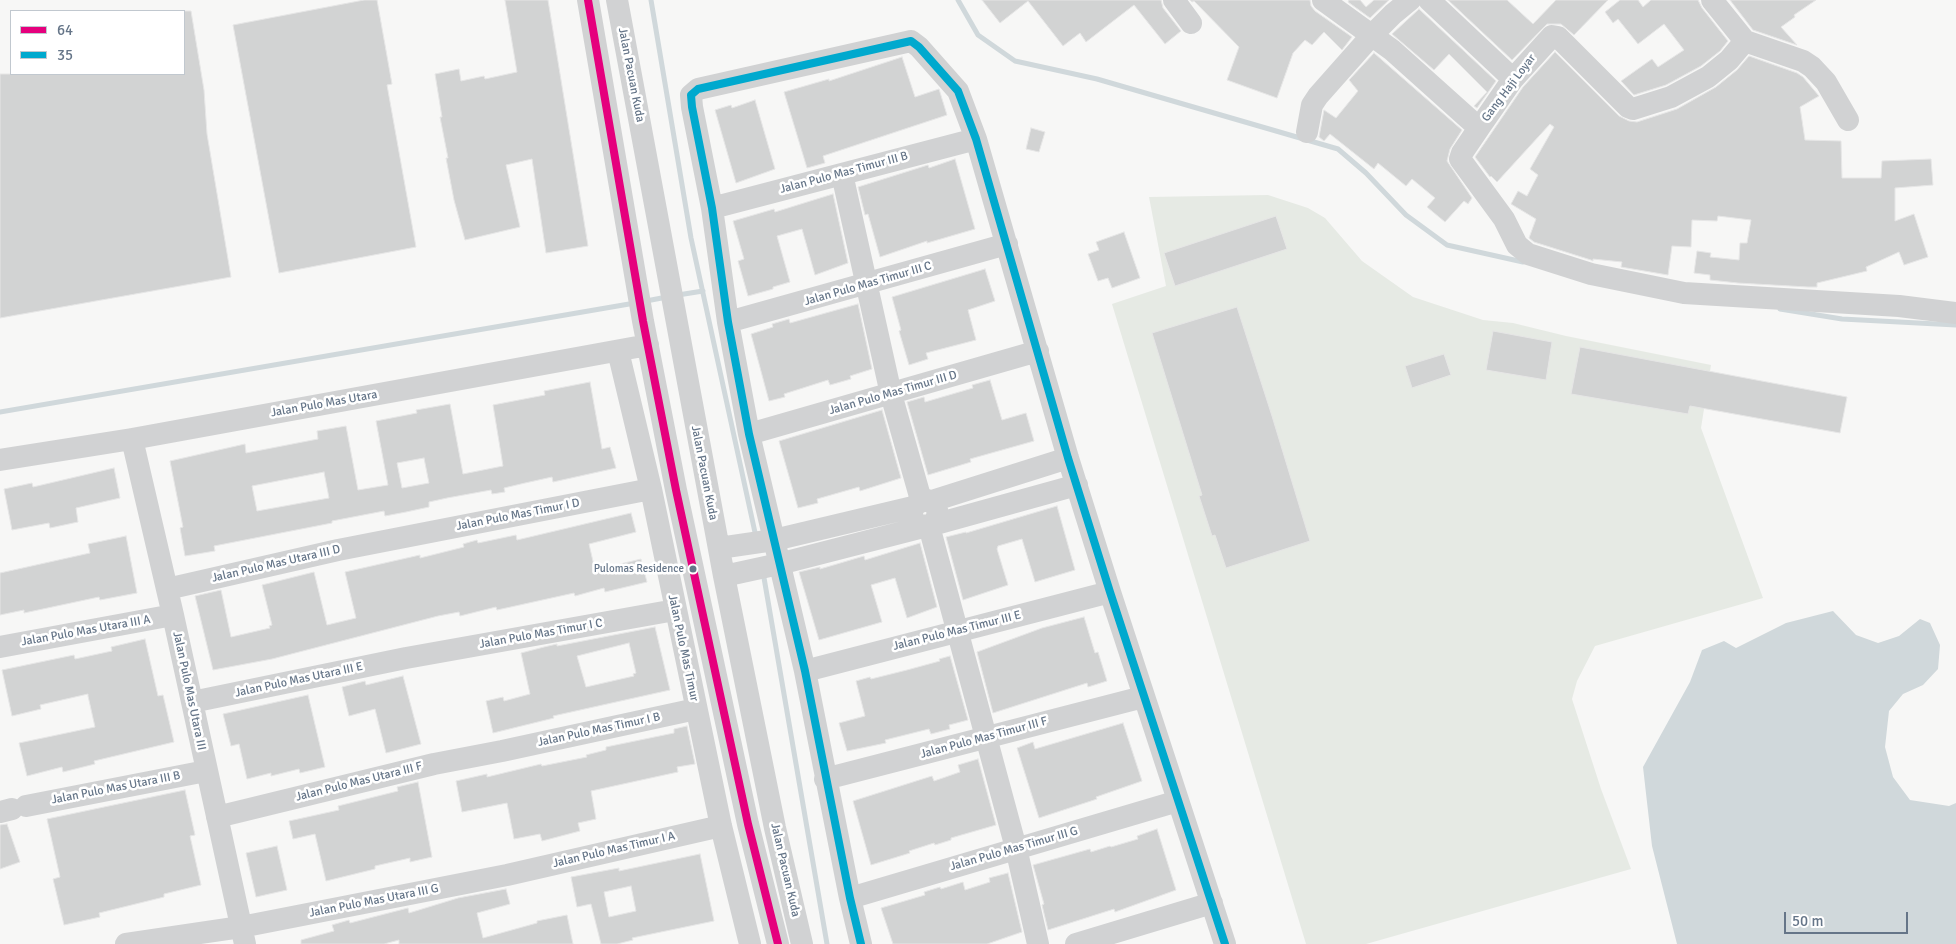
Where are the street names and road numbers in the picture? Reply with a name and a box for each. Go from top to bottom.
street label: Jalan Pacuan Kuda [615,27,647,123]
street label: Gang Haji Loyar [1479,51,1539,125]
street label: Jalan Pulo Mas Timur III B [778,149,910,197]
street label: Jalan Pulo Mas Timur III C [803,259,933,309]
street label: Jalan Pulo Mas Timur III D [827,368,959,418]
street label: Jalan Pulo Mas Utara [270,388,378,420]
street label: Jalan Pacuan Kuda [688,425,720,521]
street label: Jalan Pulo Mas Timur I D [455,496,581,534]
street label: Jalan Pulo Mas Utara III D [210,542,342,586]
street label: Jalan Pulo Mas Timur [665,593,701,703]
street label: Jalan Pulo Mas Timur III E [891,608,1023,654]
street label: Jalan Pulo Mas Utara III A [20,613,152,649]
street label: Jalan Pulo Mas Timur I C [478,616,604,652]
street label: Jalan Pulo Mas Utara III [169,630,209,752]
street label: Jalan Pulo Mas Utara III E [234,659,364,701]
street label: Jalan Pulo Mas Timur I B [536,710,662,750]
street label: Jalan Pulo Mas Timur III F [919,714,1049,762]
street label: Jalan Pulo Mas Utara III F [294,759,424,805]
street label: Jalan Pulo Mas Utara III B [50,768,182,808]
street label: Jalan Pacuan Kuda [767,822,803,918]
street label: Jalan Pulo Mas Timur III G [948,824,1080,874]
street label: Jalan Pulo Mas Timur I A [552,829,676,871]
street label: Jalan Pulo Mas Utara III G [308,881,440,921]

